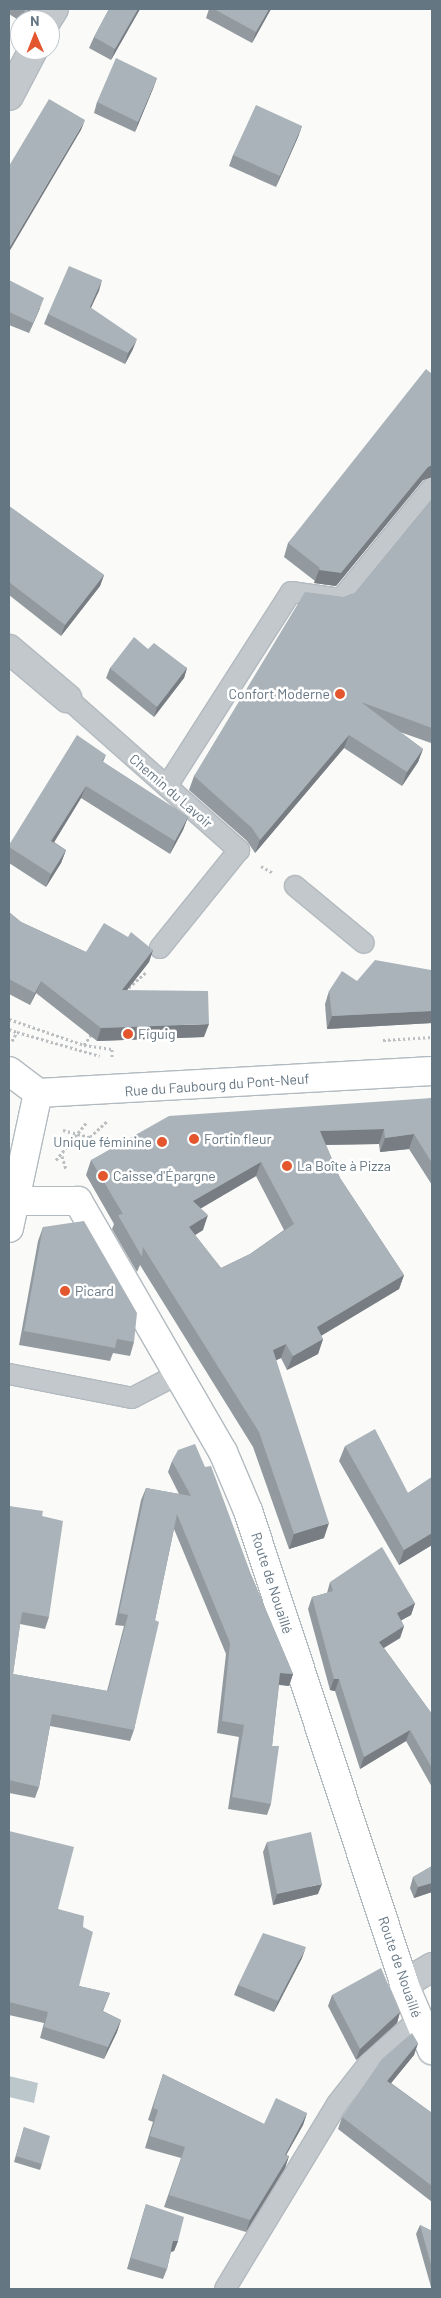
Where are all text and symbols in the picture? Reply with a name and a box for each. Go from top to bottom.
north arrow [10,10,60,60]
text: N [30,12,40,29]
place label: Confort Moderne [228,686,330,702]
marker: Confort Moderne [334,688,346,700]
street label: Chemin du Lavoir [126,750,216,832]
place label: Figuig [138,1026,176,1042]
marker: Figuig [122,1028,134,1040]
street label: Rue du Faubourg du Pont-Neuf [124,1070,310,1100]
place label: Fortin fleur [204,1131,272,1147]
marker: Fortin fleur [188,1133,200,1145]
place label: Unique féminine [53,1134,152,1150]
marker: Unique féminine [156,1136,168,1148]
place label: La Boîte à Pizza [297,1158,391,1174]
marker: La Boîte à Pizza [281,1160,293,1172]
place label: Caisse d'Épargne [113,1168,216,1184]
marker: Caisse d'Épargne [97,1170,109,1182]
place label: Picard [75,1283,114,1299]
marker: Picard [59,1285,71,1297]
street label: Route de Nouaillé [248,1530,296,1636]
street label: Route de Nouaillé [375,1914,425,2020]

